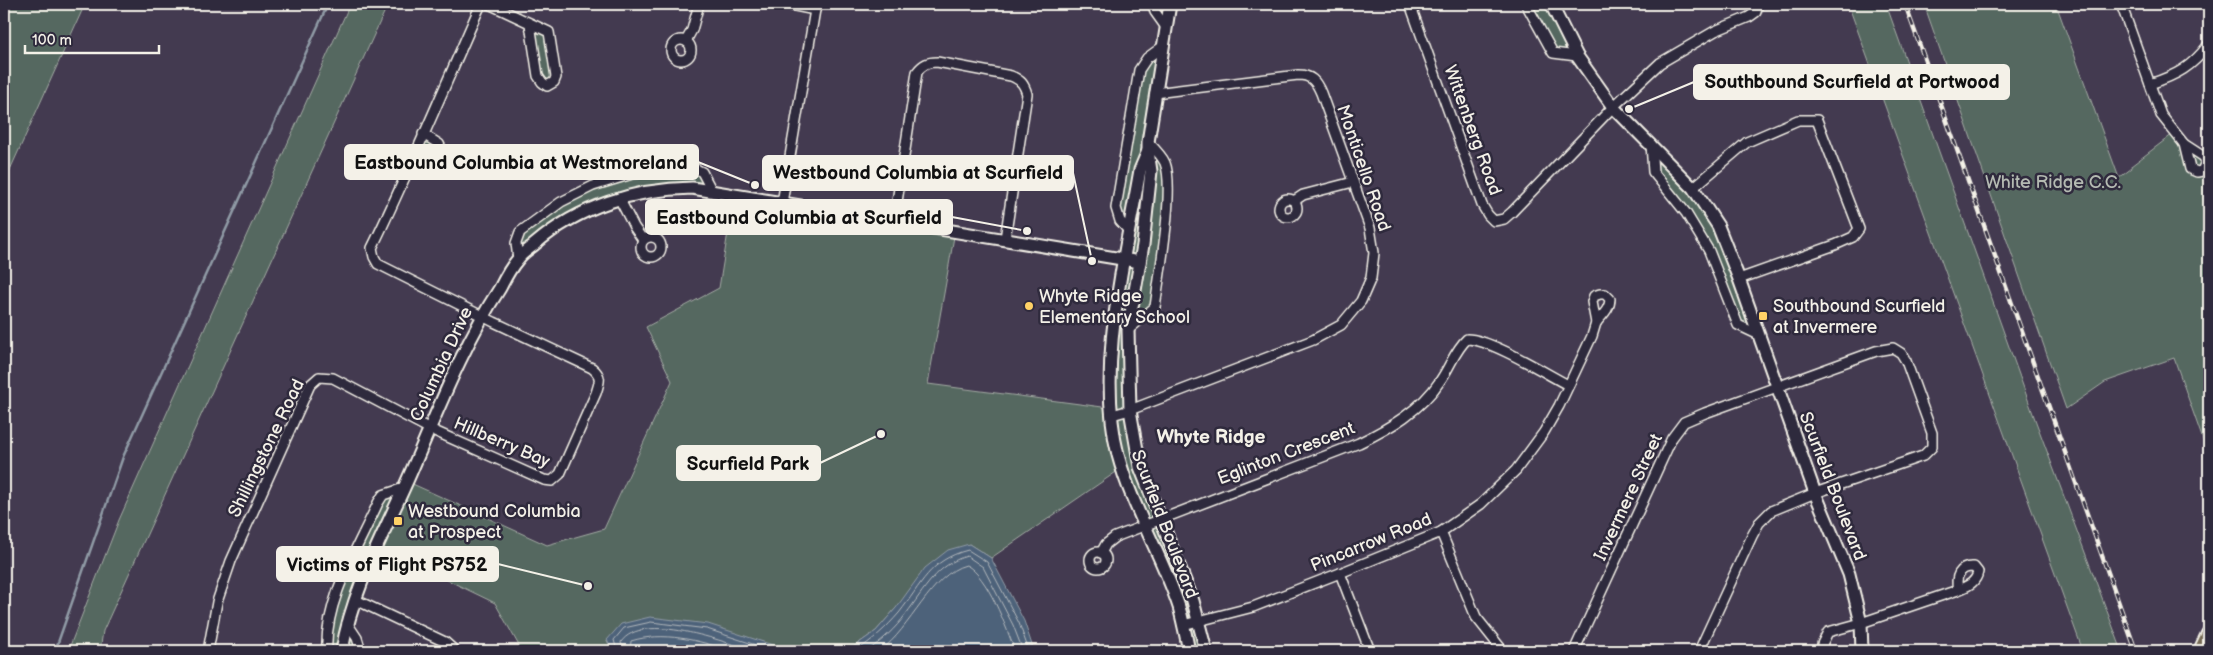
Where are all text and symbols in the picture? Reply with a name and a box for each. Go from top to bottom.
scale bar [25,22,159,54]
text: 100 m [32,31,72,50]
street label: Wittenberg Road [1439,62,1506,198]
callout: Southbound Scurfield at Portwood [1694,65,2009,99]
text: Southbound Scurfield at Portwood [1704,71,2000,94]
street label: Monticello Road [1332,102,1395,234]
callout: Eastbound Columbia at Westmoreland [345,145,698,179]
text: Eastbound Columbia at Westmoreland [354,152,688,175]
callout: Westbound Columbia at Scurfield [763,156,1073,190]
text: Westbound Columbia at Scurfield [773,162,1063,185]
park label: White Ridge C.C. [1985,172,2121,193]
callout: Eastbound Columbia at Scurfield [646,200,952,234]
text: Eastbound Columbia at Scurfield [656,207,942,230]
place label: Whyte Ridge Elementary School [1039,286,1190,328]
place label: Southbound Scurfield at Invermere [1773,296,1945,338]
marker: Whyte Ridge Elementary School [1023,300,1035,312]
street label: Columbia Drive [406,303,477,425]
marker: Southbound Scurfield at Invermere [1757,310,1769,322]
street label: Shillingstone Road [224,376,309,521]
street label: Scurfield Boulevard [1795,409,1871,563]
street label: Hillberry Bay [450,413,554,473]
street label: Eglinton Crescent [1215,417,1358,489]
district label: Whyte Ridge [1157,426,1266,449]
street label: Invermere Street [1590,430,1667,564]
callout: Scurfield Park [677,446,820,480]
street label: Scurfield Boulevard [1127,447,1203,601]
text: Scurfield Park [687,453,809,476]
place label: Westbound Columbia at Prospect [408,501,581,543]
street label: Pincarrow Road [1308,509,1435,576]
marker: Westbound Columbia at Prospect [392,515,404,527]
callout: Victims of Flight PS752 [277,547,498,581]
text: Victims of Flight PS752 [287,554,488,577]

